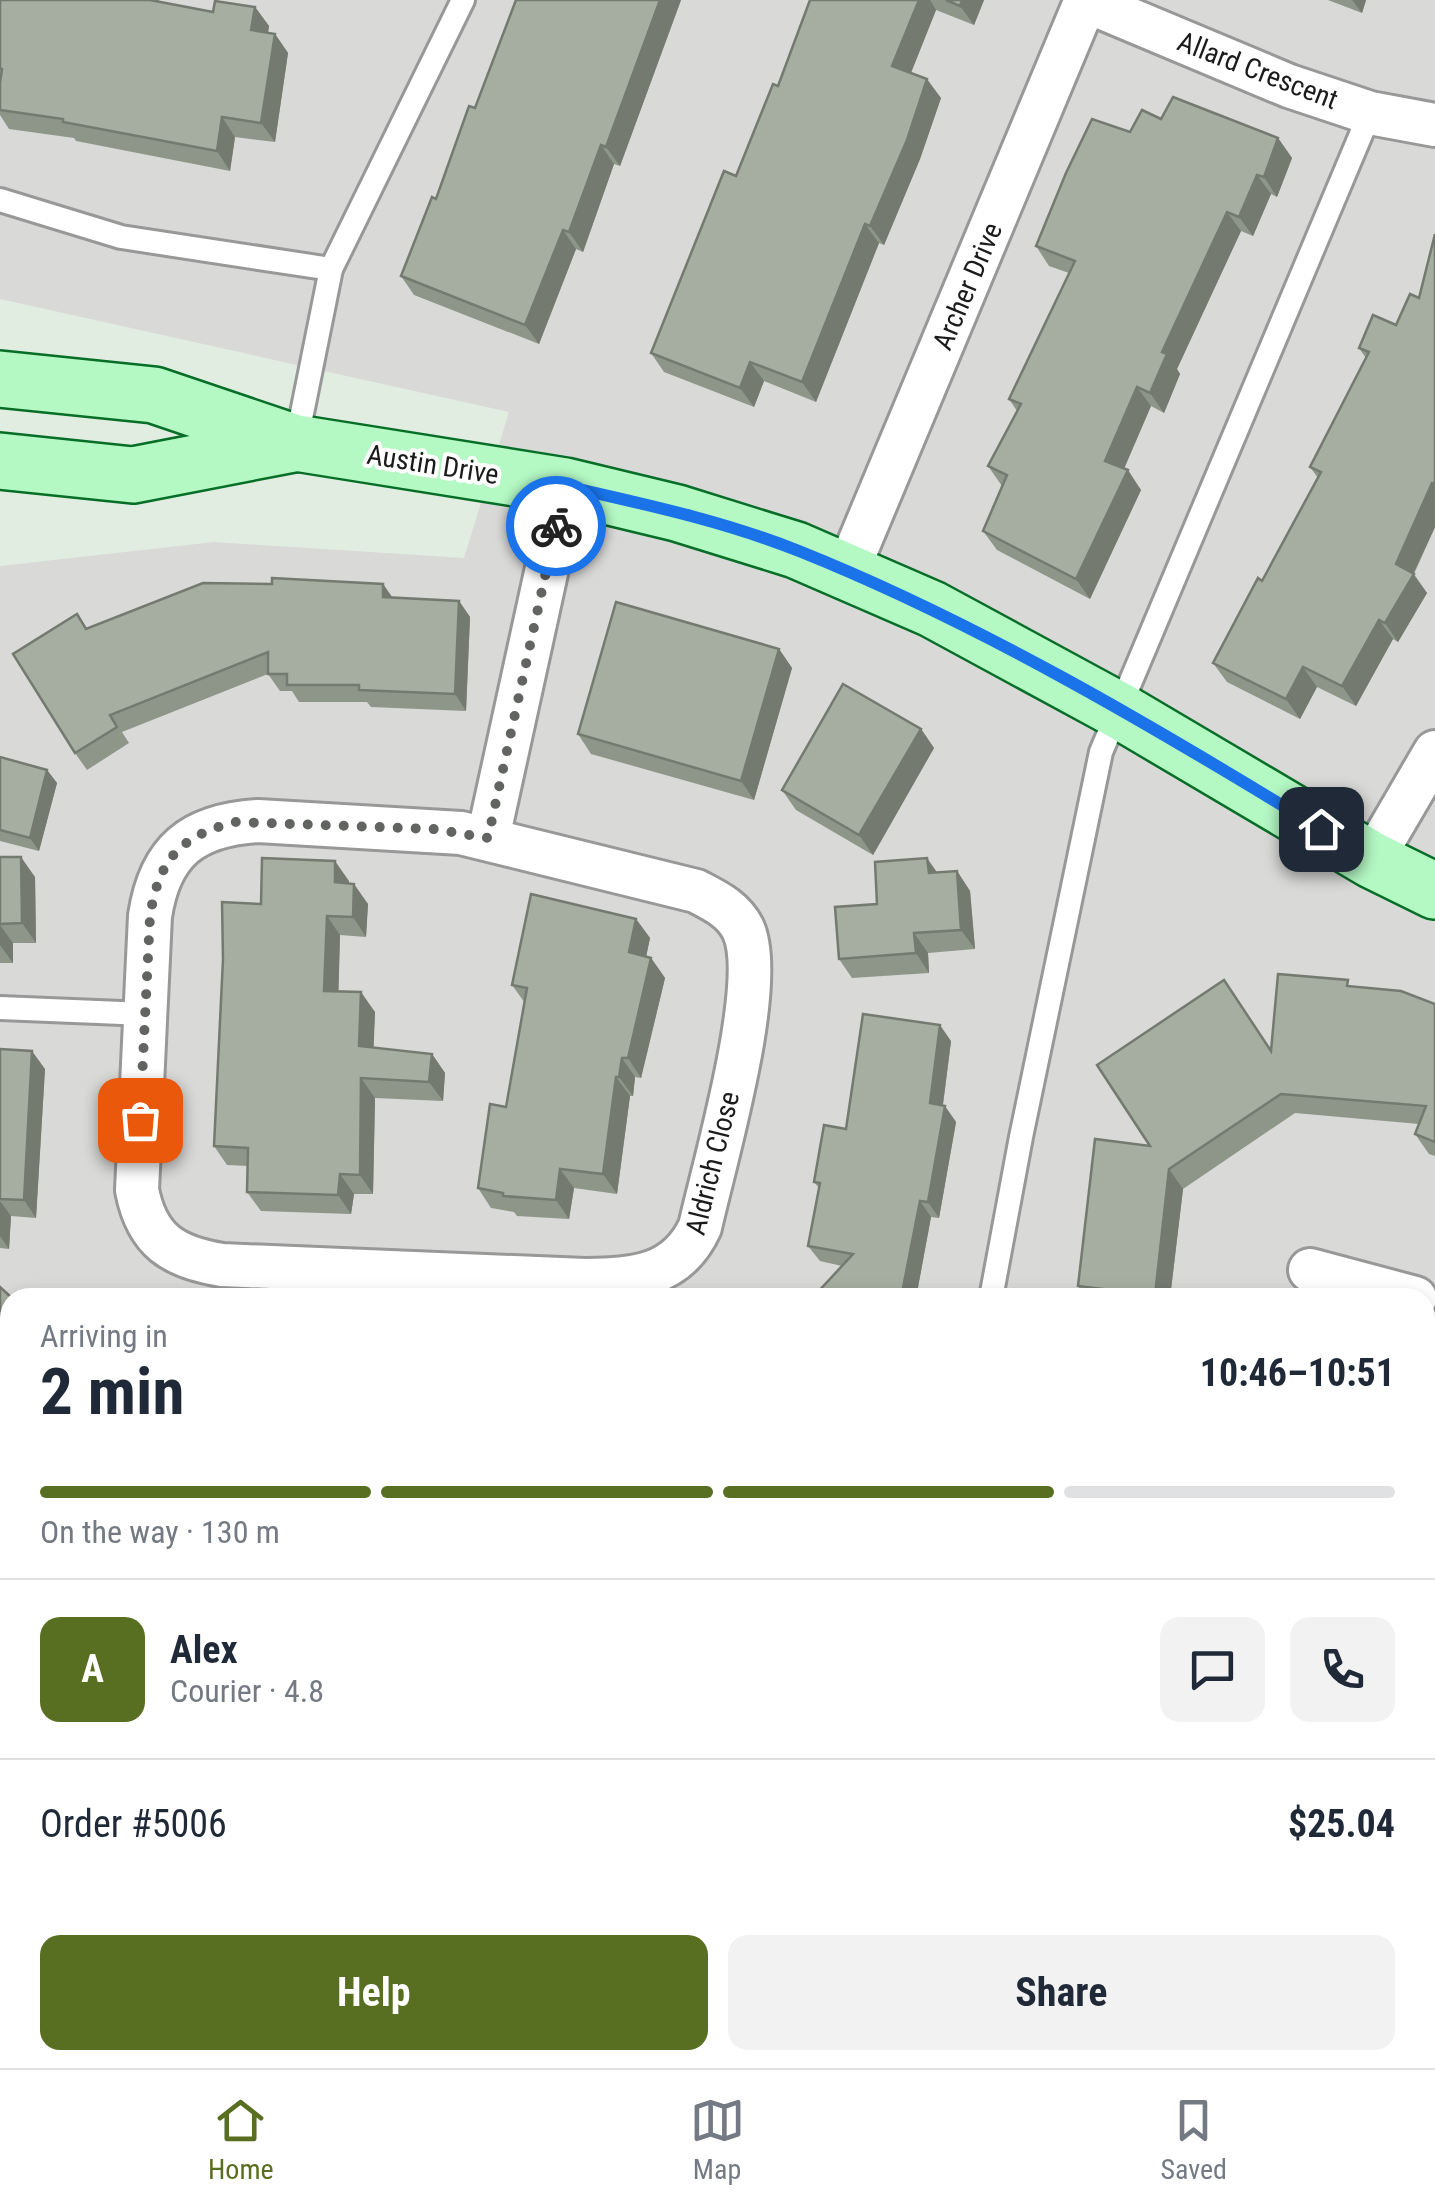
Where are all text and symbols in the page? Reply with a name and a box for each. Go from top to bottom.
street label: Allard Crescent [1173,25,1343,116]
street label: Archer Drive [926,218,1009,355]
street label: Austin Drive [365,438,501,491]
courier [506,476,606,576]
icon: bike [529,499,584,554]
pin [1279,787,1364,872]
icon: home [1294,802,1349,857]
pin [98,1078,183,1163]
street label: Aldrich Close [679,1088,746,1238]
icon: bag [113,1093,168,1148]
text: Arriving in [40,1317,168,1355]
text: 10:46–10:51 [1200,1351,1395,1395]
text: 2 min [40,1354,184,1430]
text: On the way · 130 m [40,1513,280,1551]
button: chat [1160,1617,1265,1722]
button: phone [1290,1617,1395,1722]
text: Alex [170,1628,238,1672]
text: A [81,1647,104,1691]
text: Courier · 4.8 [170,1672,324,1710]
text: Order #5006 [40,1802,227,1846]
text: $25.04 [1288,1802,1395,1846]
button: Help [40,1935,708,2050]
button: Share [728,1935,1395,2050]
tab: Home [208,2093,274,2186]
tab: Map [690,2093,745,2186]
tab: Saved [1160,2093,1227,2186]

